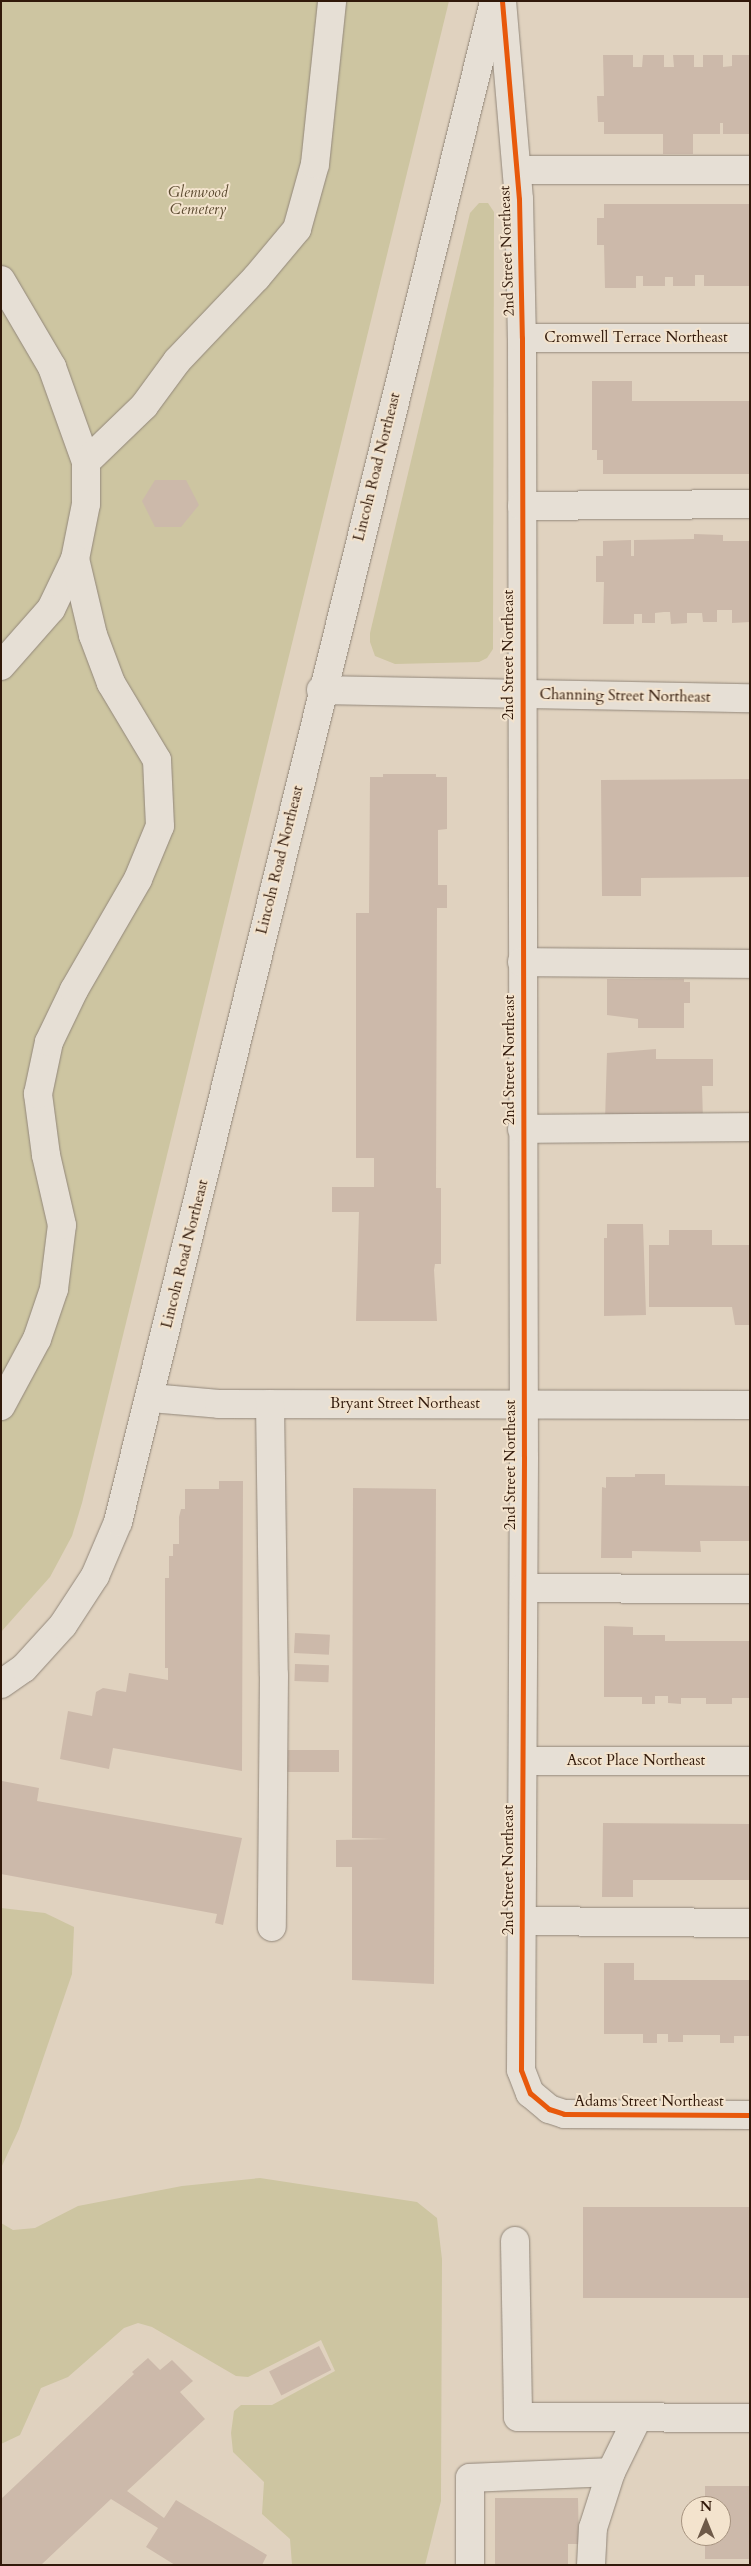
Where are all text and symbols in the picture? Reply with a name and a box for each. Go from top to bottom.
park label: Glenwood Cemetery [168,183,228,218]
street label: 2nd Street Northeast [496,185,518,317]
street label: Cromwell Terrace Northeast [544,329,728,347]
street label: Lincoln Road Northeast [350,391,404,543]
street label: 2nd Street Northeast [500,590,518,720]
street label: Channing Street Northeast [539,686,711,706]
street label: Lincoln Road Northeast [253,784,307,936]
street label: 2nd Street Northeast [501,995,519,1125]
street label: Lincoln Road Northeast [158,1178,212,1330]
street label: Bryant Street Northeast [330,1395,480,1413]
street label: 2nd Street Northeast [502,1400,520,1530]
street label: Ascot Place Northeast [567,1752,705,1770]
street label: 2nd Street Northeast [500,1805,518,1935]
street label: Adams Street Northeast [574,2093,724,2111]
north arrow [681,2496,731,2546]
text: N [700,2497,712,2516]

